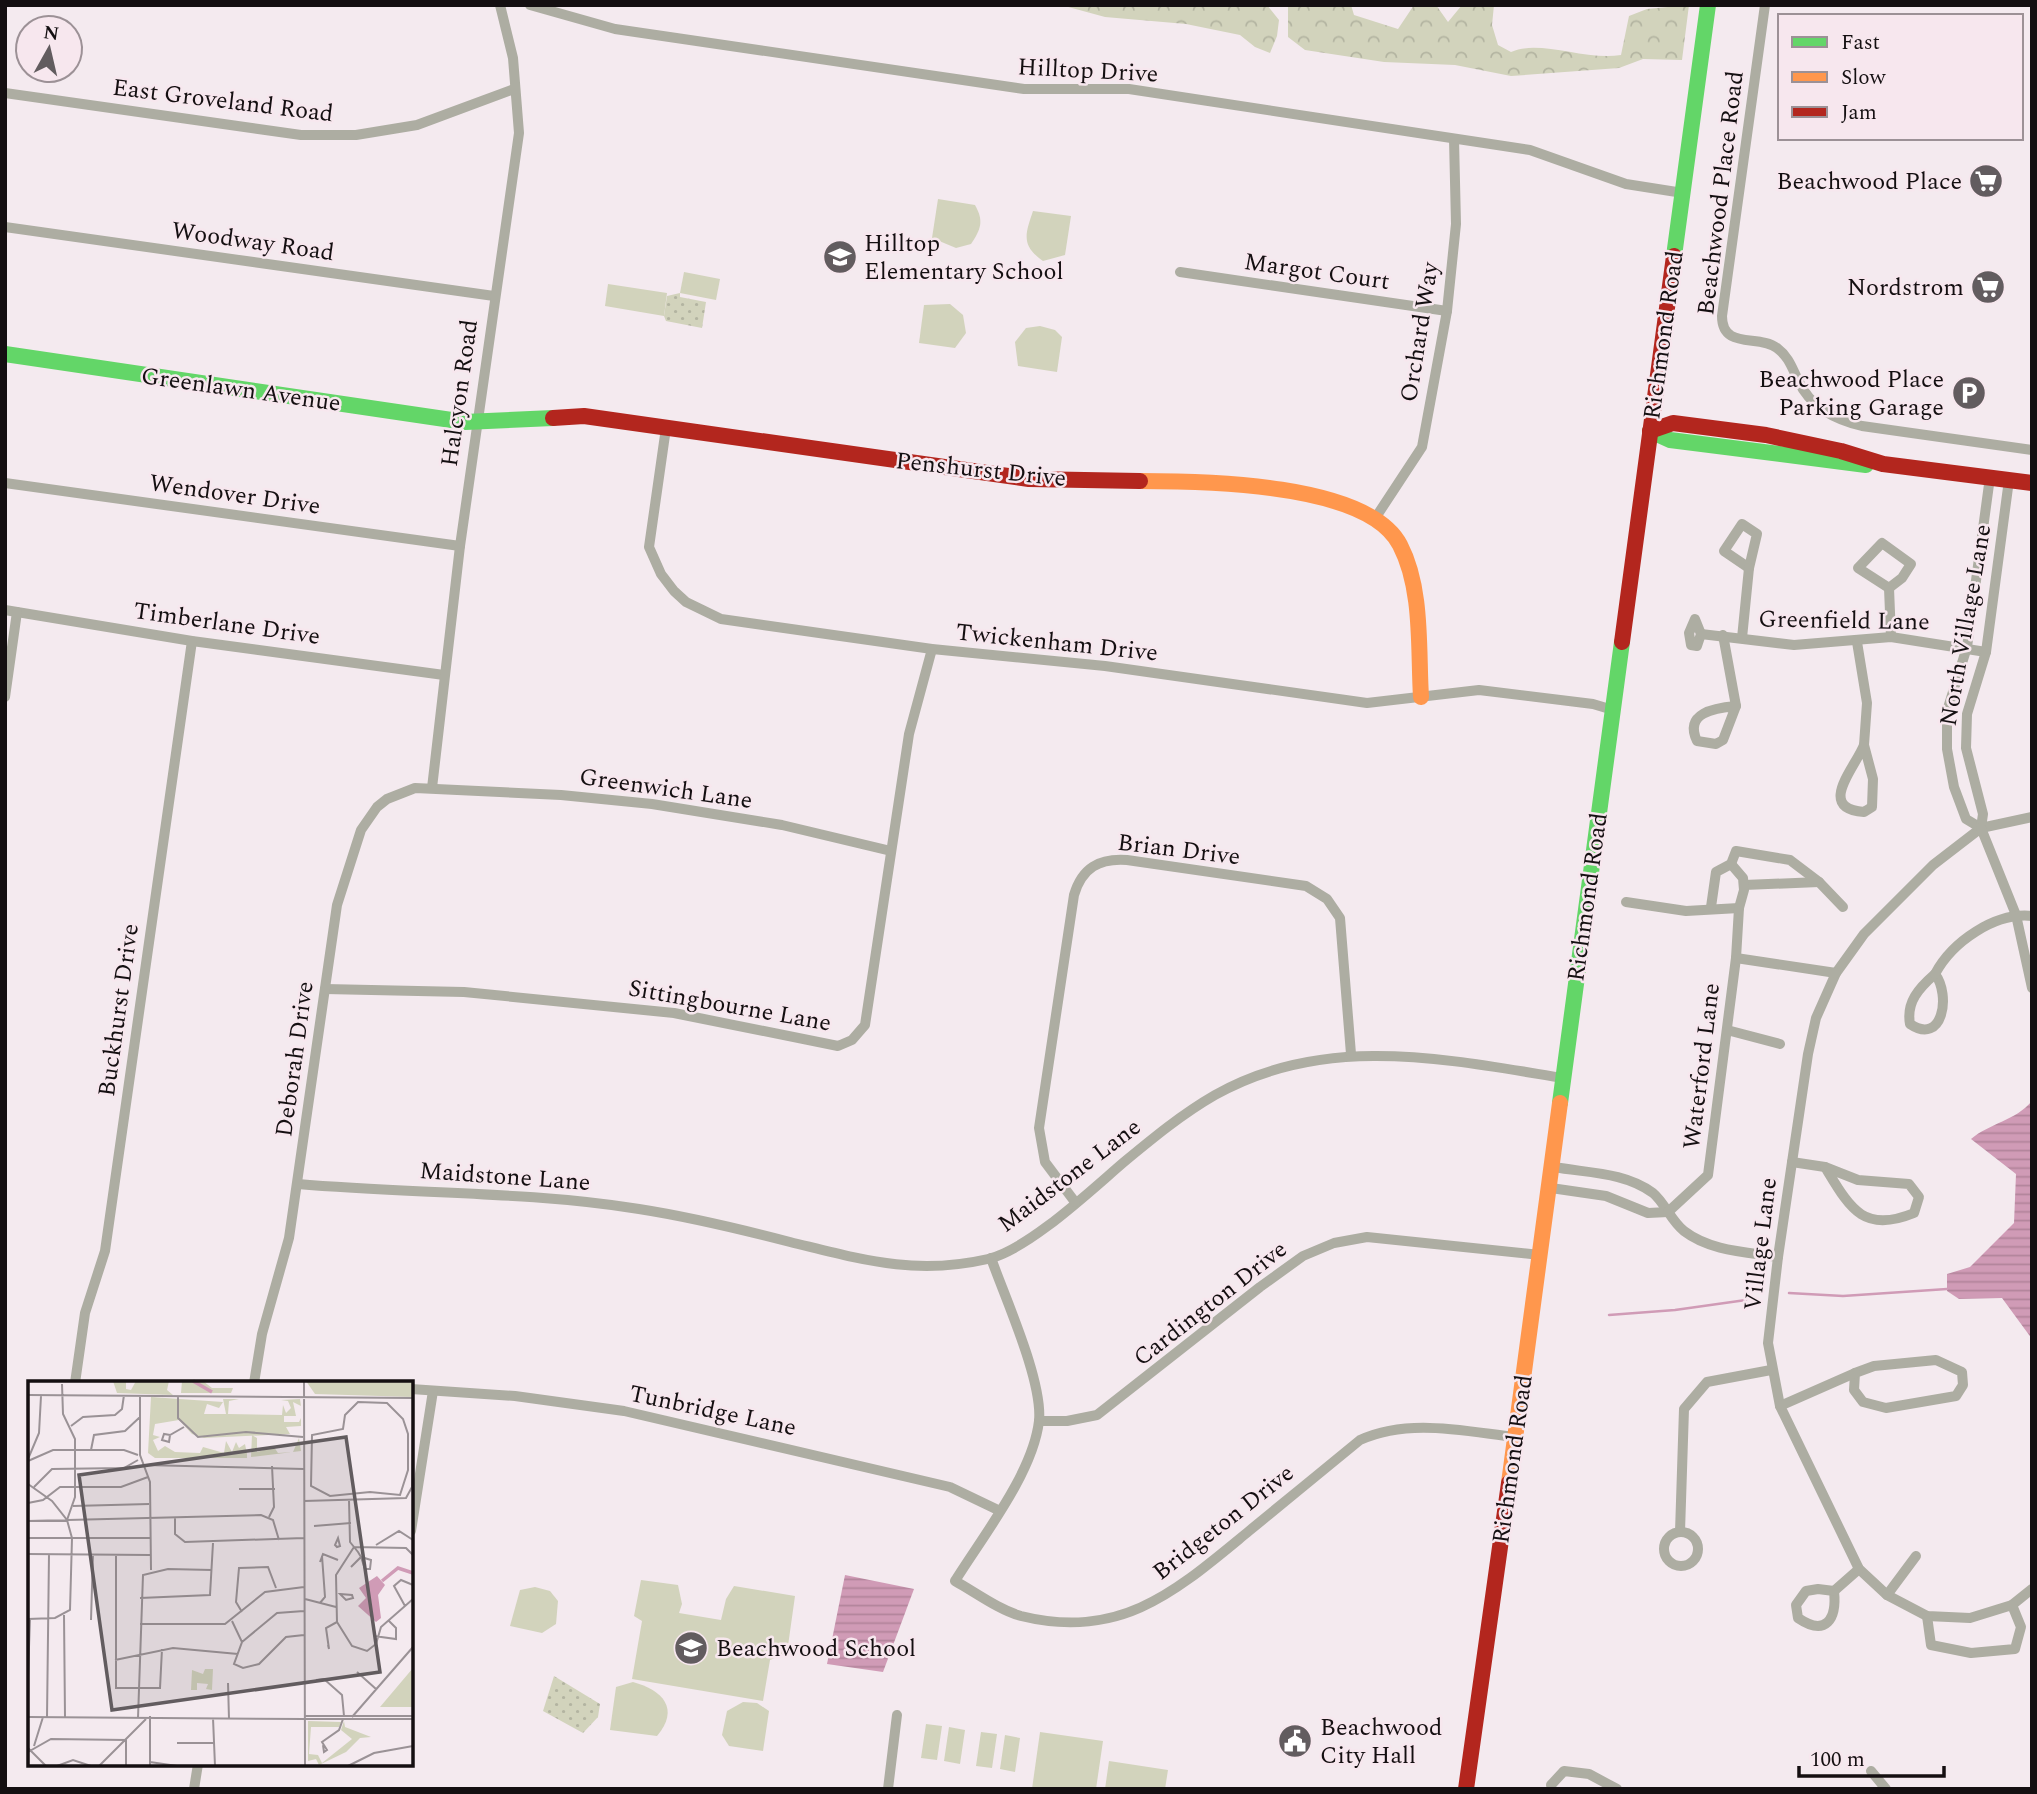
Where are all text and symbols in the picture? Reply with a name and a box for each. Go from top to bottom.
north arrow [14,14,84,84]
legend [1778,14,2023,140]
text: N [41,18,61,49]
text: Fast [1841,27,1880,59]
street label: Hilltop Drive [1017,49,1159,93]
text: Slow [1841,62,1887,94]
street label: Beachwood Place Road [1688,69,1754,317]
street label: East Groveland Road [110,70,335,132]
text: Jam [1841,97,1877,129]
supermarket icon: Beachwood Place [1967,162,2005,200]
place label: Beachwood Place [1776,164,1962,200]
street label: Woodway Road [169,213,337,271]
place label: Hilltop Elementary School [864,226,1064,290]
school or university icon: Hilltop Elementary School [821,238,859,276]
street label: Margot Court [1242,244,1392,300]
street label: Richmond Road [1634,248,1694,422]
street label: Orchard Way [1391,258,1449,405]
supermarket icon: Nordstrom [1969,268,2007,306]
place label: Nordstrom [1847,270,1964,306]
street label: Halcyon Road [432,317,488,469]
street label: Greenlawn Avenue [139,358,343,422]
place label: Beachwood Place Parking Garage [1758,362,1944,426]
parking icon: Beachwood Place Parking Garage [1950,374,1988,412]
street label: Penshurst Drive [894,443,1068,497]
street label: Wendover Drive [147,465,323,525]
street label: North Village Lane [1931,522,2001,729]
street label: Timberlane Drive [131,593,322,655]
street label: Greenfield Lane [1758,602,1930,640]
street label: Twickenham Drive [954,614,1160,671]
street label: Greenwich Lane [577,759,755,819]
street label: Richmond Road [1558,810,1618,984]
street label: Brian Drive [1115,825,1242,875]
street label: Buckhurst Drive [89,921,149,1099]
street label: Sittingbourne Lane [626,970,834,1042]
street label: Deborah Drive [266,979,324,1139]
street label: Waterford Lane [1674,981,1730,1151]
street label: Maidstone Lane [990,1110,1149,1242]
street label: Maidstone Lane [418,1153,592,1201]
street label: Village Lane [1735,1175,1787,1313]
street label: Cardington Drive [1126,1232,1295,1375]
street label: Richmond Road [1483,1372,1543,1546]
street label: Tunbridge Lane [626,1376,800,1446]
inset map [28,1381,413,1766]
street label: Bridgeton Drive [1145,1456,1302,1590]
school or university icon: Beachwood School [672,1629,710,1667]
place label: Beachwood School [716,1631,916,1667]
place label: Beachwood City Hall [1320,1710,1442,1774]
public building icon: Beachwood City Hall [1276,1722,1314,1760]
scale bar [1799,1734,1944,1778]
text: 100 m [1810,1744,1865,1776]

